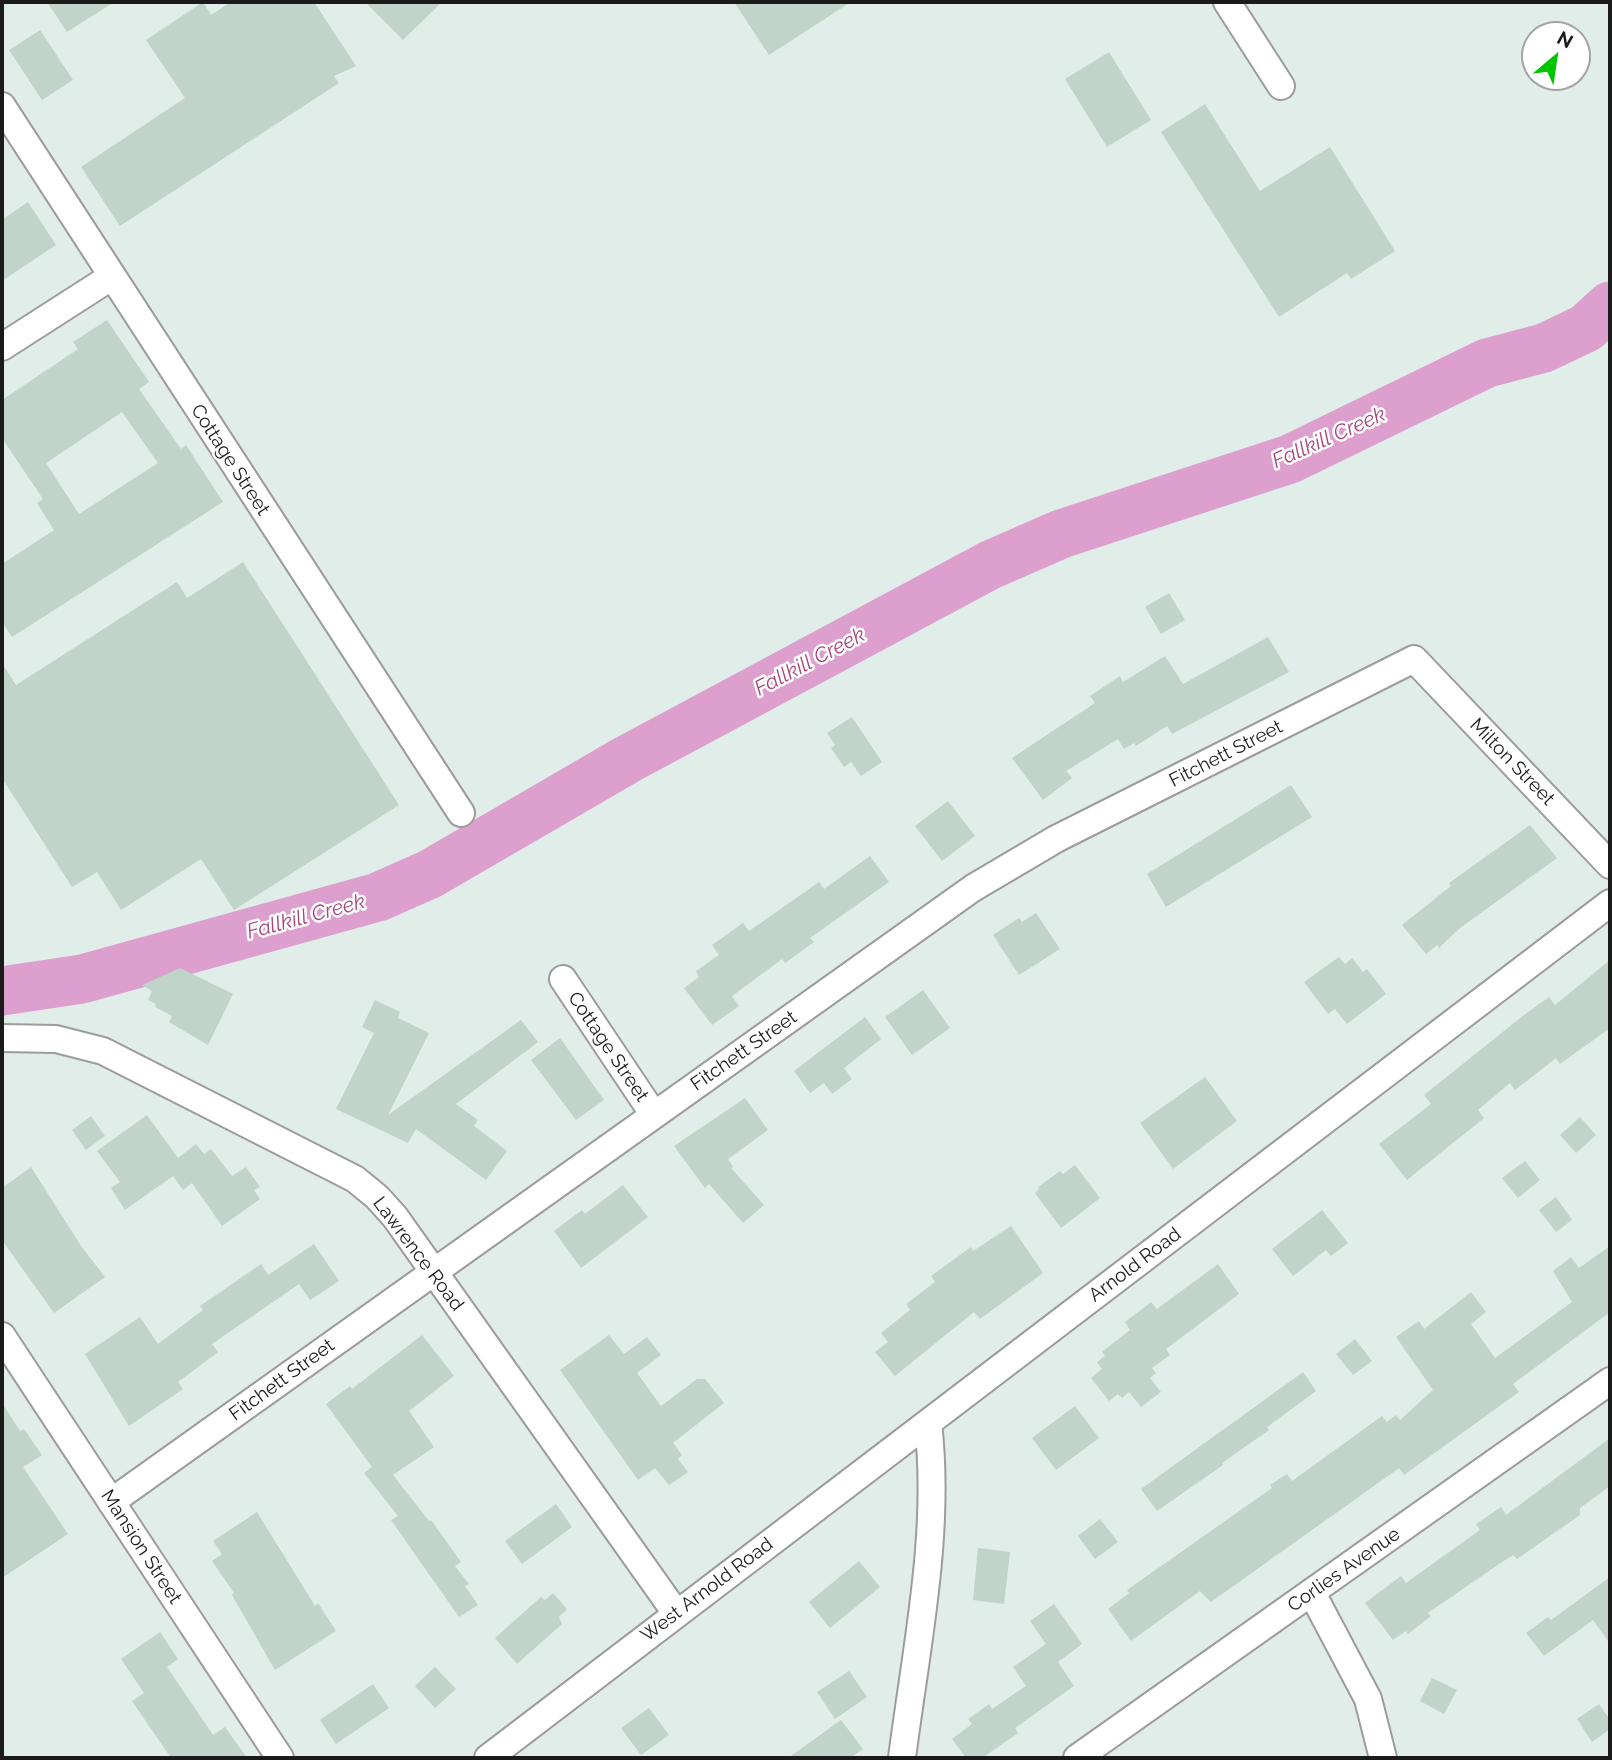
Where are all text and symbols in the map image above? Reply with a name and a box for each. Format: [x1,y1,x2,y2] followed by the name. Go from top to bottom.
[1521,21,1591,91] north arrow
[1554,26,1577,53] text: N
[186,400,274,520] street label: Cottage Street
[1268,402,1390,474] water label: Fallkill Creek
[750,622,870,702] water label: Fallkill Creek
[1465,714,1559,810] street label: Milton Street
[1165,716,1287,792] street label: Fitchett Street
[244,889,368,945] water label: Fallkill Creek
[563,988,653,1106] street label: Cottage Street
[687,1006,801,1096] street label: Fitchett Street
[368,1192,468,1316] street label: Lawrence Road
[1084,1223,1186,1307] street label: Arnold Road
[225,1334,339,1426] street label: Fitchett Street
[96,1486,186,1608] street label: Mansion Street
[1283,1523,1405,1617] street label: Corlies Avenue
[636,1533,778,1647] street label: West Arnold Road

